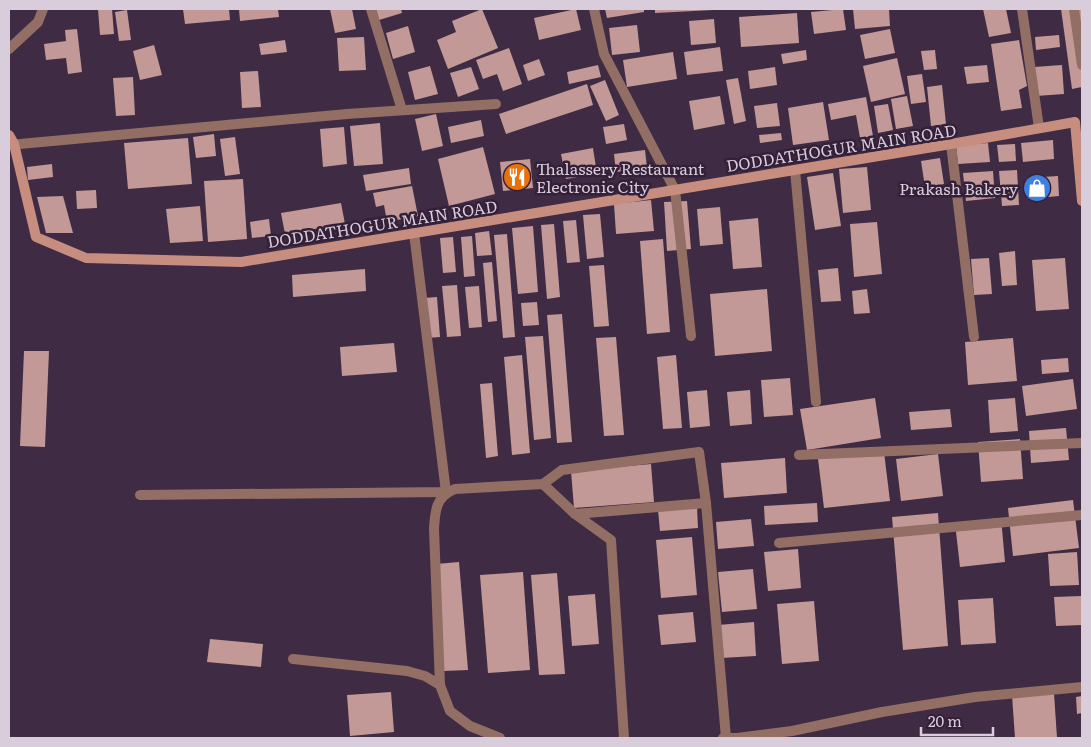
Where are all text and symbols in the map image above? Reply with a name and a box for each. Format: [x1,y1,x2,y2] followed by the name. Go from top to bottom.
[724,117,958,177] street label: DODDATHOGUR MAIN ROAD
[536,156,705,198] place label: Thalassery Restaurant Electronic City
[502,162,532,192] restaurant icon: Thalassery Restaurant Electronic City
[1022,173,1052,203] shop icon: Prakash Bakery
[899,176,1019,200] place label: Prakash Bakery
[265,193,499,253] street label: DODDATHOGUR MAIN ROAD
[921,704,994,736] scale bar
[928,709,962,732] text: 20 m

